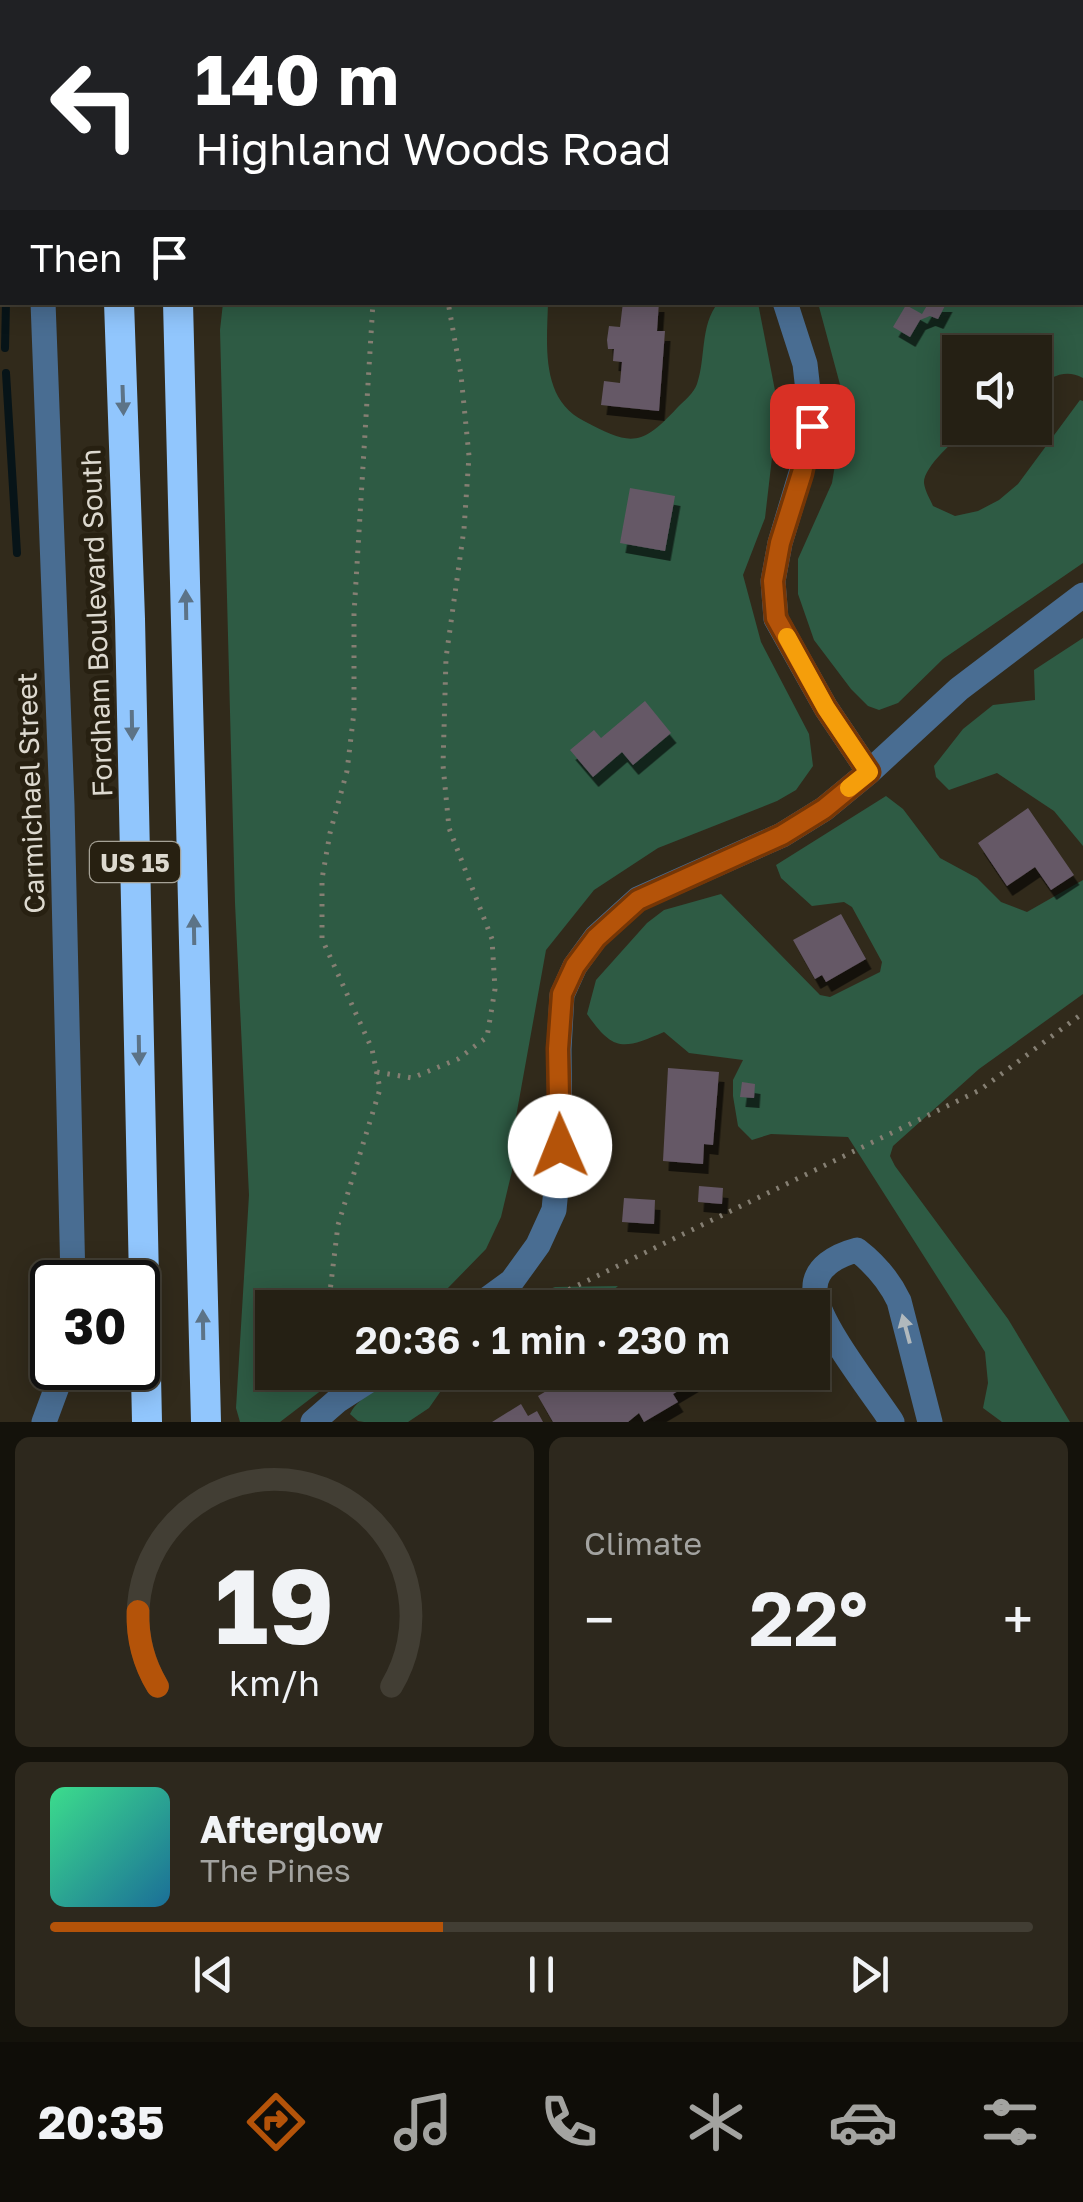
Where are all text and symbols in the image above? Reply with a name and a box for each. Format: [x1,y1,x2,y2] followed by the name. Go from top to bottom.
[195,36,399,120] text: 140 m
[30,40,160,170] icon: left
[195,121,671,175] text: Highland Woods Road
[142,230,197,285] icon: arrive
[30,235,122,280] text: Then
[942,335,1052,445] map controls
[942,335,1052,445] button: sound
[115,384,131,416] one-way arrow
[770,384,855,469] pin
[785,399,840,454] icon: arrive
[73,448,119,798] street label: Fordham Boulevard South
[177,588,193,620] one-way arrow
[9,672,51,914] street label: Carmichael Street
[125,709,141,741] one-way arrow
[90,842,180,882] road number: US 15
[185,913,201,945] one-way arrow
[131,1034,147,1066] one-way arrow
[508,1094,612,1198] position arrow
[30,1260,160,1390] speed limit sign: 30
[195,1308,211,1340] one-way arrow
[898,1313,913,1344] one-way arrow
[355,1317,730,1362] text: 20:36 · 1 min · 230 m
[584,1524,702,1562] text: Climate
[215,1542,334,1667] text: 19
[749,1572,868,1663] text: 22°
[584,1586,614,1652] text: −
[1003,1586,1033,1652] text: +
[229,1661,320,1704] text: km/h
[200,1806,383,1851] text: Afterglow
[200,1851,351,1889] text: The Pines
[186,1947,241,2002] icon: previous
[514,1947,569,2002] icon: pause
[842,1947,897,2002] icon: next
[241,2087,311,2157] icon: directions
[388,2087,458,2157] icon: music
[534,2087,604,2157] icon: phone
[681,2087,751,2157] icon: climate
[828,2087,898,2157] icon: car
[975,2087,1045,2157] icon: filters
[38,2095,164,2149] text: 20:35

